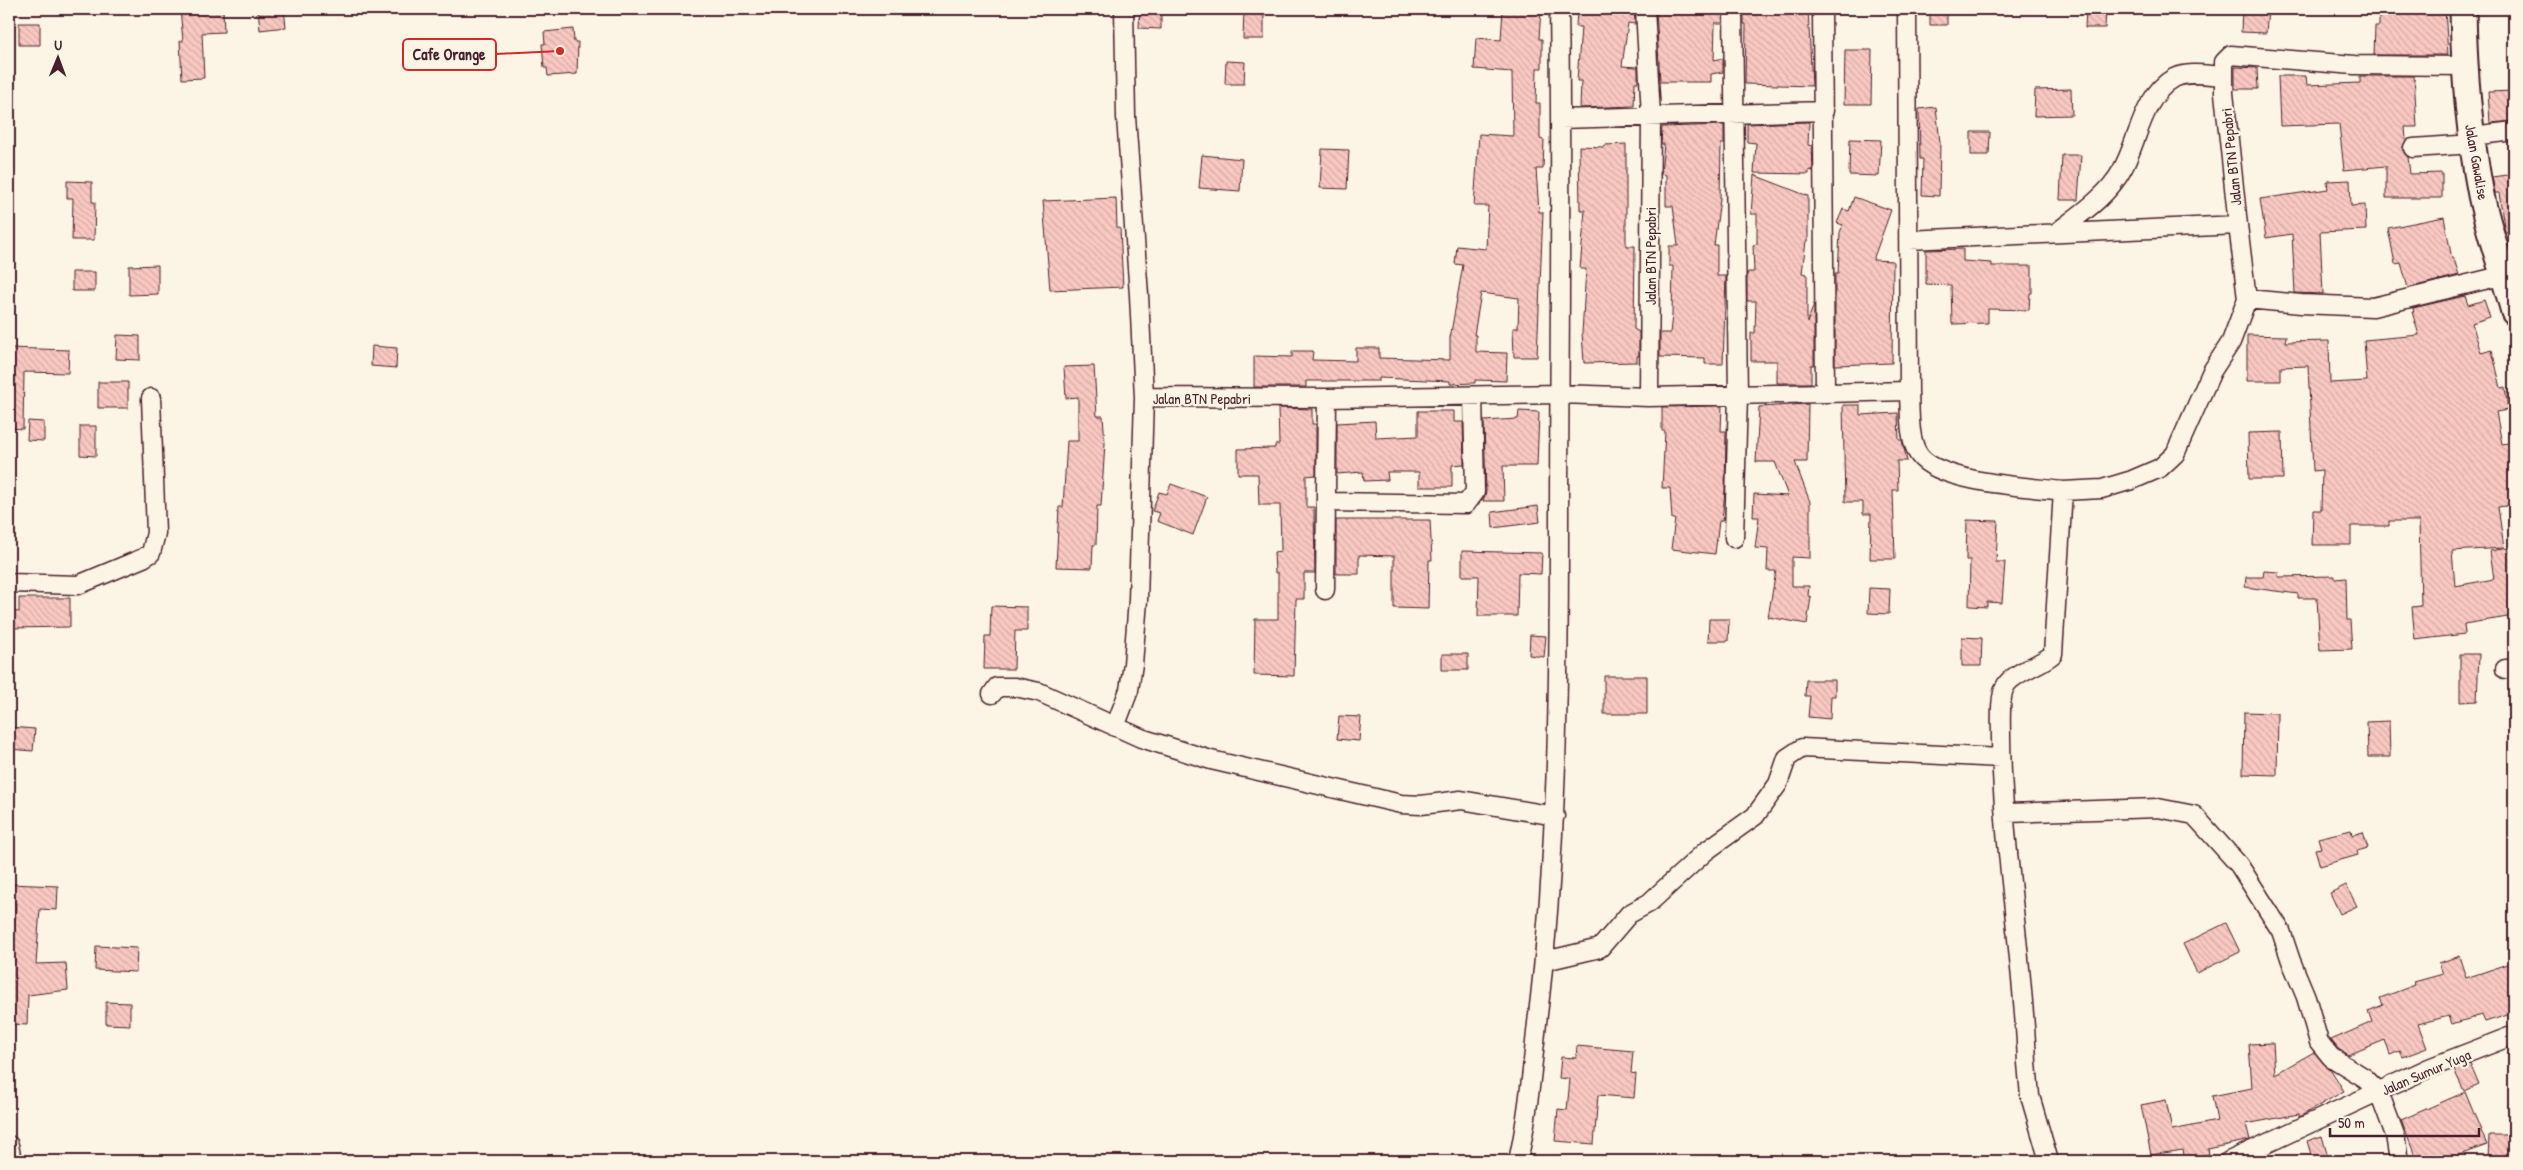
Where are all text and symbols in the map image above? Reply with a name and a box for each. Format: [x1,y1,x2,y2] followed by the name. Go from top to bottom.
[32,32,82,82] north arrow
[54,35,63,54] text: U
[403,39,496,70] callout: Cafe Orange
[413,43,486,66] text: Cafe Orange
[2215,107,2247,207] street label: Jalan BTN Pepabri
[2460,122,2494,202] street label: Jalan Gawalise
[1640,207,1661,305] street label: Jalan BTN Pepabri
[1153,388,1251,409] street label: Jalan BTN Pepabri
[2378,1044,2474,1100] street label: Jalan Sumur Yuga
[2330,1105,2479,1137] scale bar
[2338,1112,2365,1133] text: 50 m

